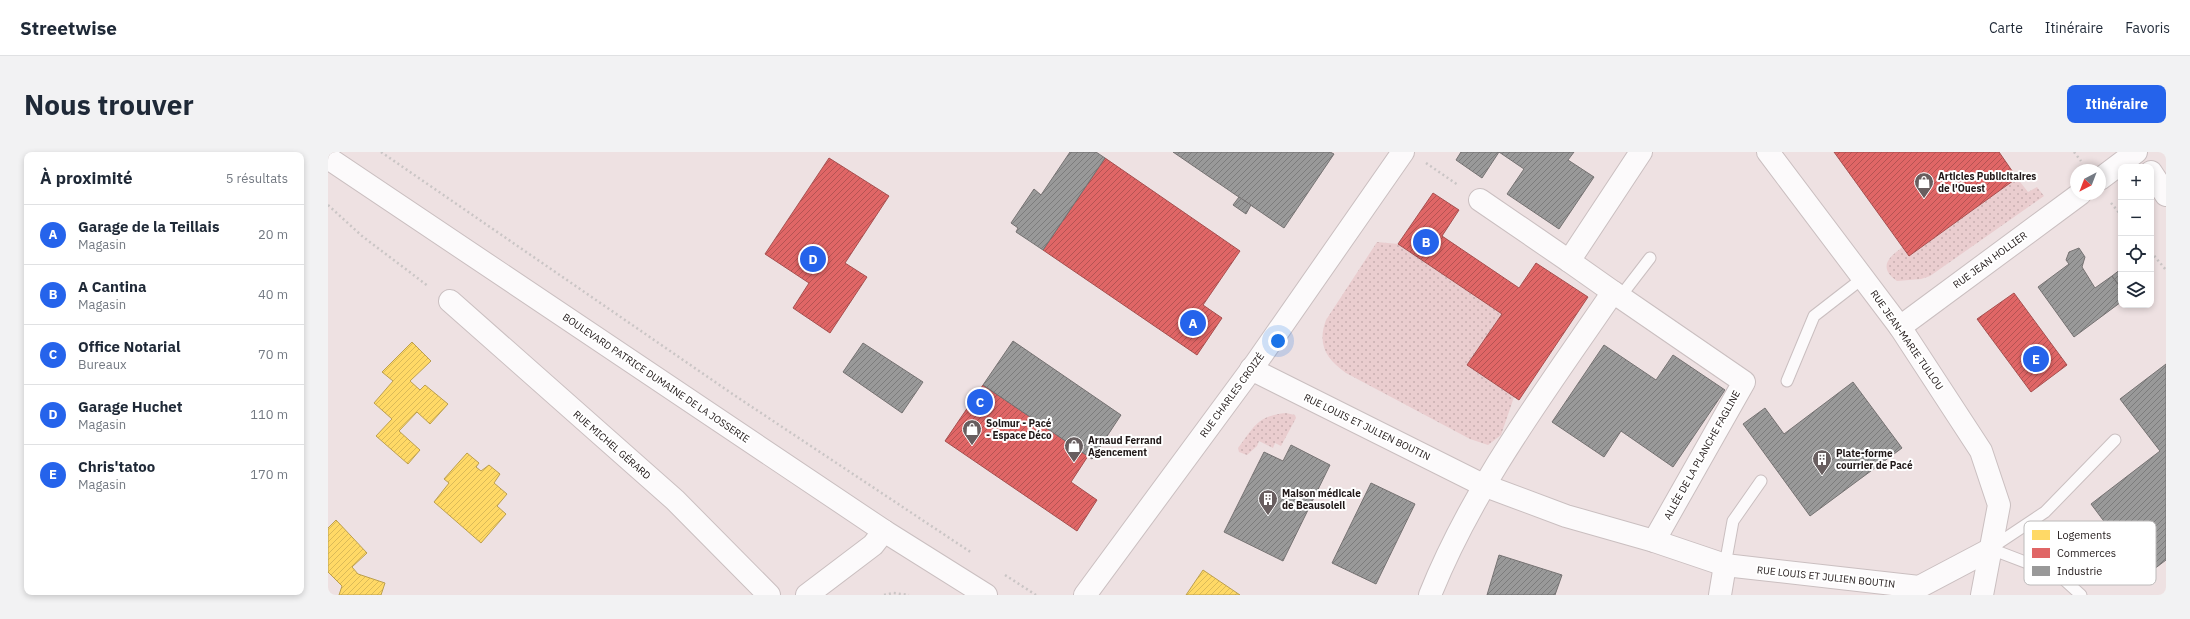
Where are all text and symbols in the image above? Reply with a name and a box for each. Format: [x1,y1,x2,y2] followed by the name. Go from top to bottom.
[20,16,117,40] text: Streetwise
[1989,19,2023,37] text: Carte
[2045,19,2103,37] text: Itinéraire
[2125,19,2170,37] text: Favoris
[2067,85,2166,123] button: Itinéraire
[24,86,194,123] text: Nous trouver
[2070,164,2106,200] north arrow
[2118,164,2154,308] map controls
[2118,164,2154,200] button: +
[40,167,133,189] text: À proximité
[226,170,288,187] text: 5 résultats
[1938,170,2036,195] place label: Articles Publicitaires de l'Ouest
[1913,171,1935,199] shop icon: Articles Publicitaires de l'Ouest
[2118,200,2154,236] button: −
[78,217,219,236] text: Garage de la Teillais
[49,226,57,243] text: A
[258,226,288,243] text: 20 m
[1413,227,1439,257] pin: B
[1950,229,2030,291] street label: RUE JEAN HOLLIER
[78,236,126,253] text: Magasin
[2118,236,2154,272] button: locate
[800,244,826,274] pin: D
[2118,272,2154,308] button: layers
[78,277,147,296] text: A Cantina
[49,286,57,303] text: B
[258,286,288,303] text: 40 m
[1868,288,1946,392] street label: RUE JEAN-MARIE TULLOU
[78,296,126,313] text: Magasin
[1180,308,1206,338] pin: A
[560,310,752,446] street label: BOULEVARD PATRICE DUMAINE DE LA JOSSERIE
[1268,331,1288,351] your location
[78,337,180,356] text: Office Notarial
[2023,344,2049,374] pin: E
[49,346,57,363] text: C
[258,346,288,363] text: 70 m
[1197,350,1267,440] street label: RUE CHARLES CROIZÉ
[78,356,127,373] text: Bureaux
[967,387,993,417] pin: C
[1661,388,1743,522] street label: ALLÉE DE LA PLANCHE FAGLINE
[1302,391,1432,463] street label: RUE LOUIS ET JULIEN BOUTIN
[78,397,183,416] text: Garage Huchet
[48,406,58,423] text: D
[250,406,288,423] text: 110 m
[571,408,654,482] street label: RUE MICHEL GÉRARD
[78,416,126,433] text: Magasin
[986,417,1052,442] place label: Solmur - Pacé - Espace Déco
[961,418,983,446] shop icon: Solmur - Pacé - Espace Déco
[1088,434,1162,459] place label: Arnaud Ferrand Agencement
[1063,435,1085,463] shop icon: Arnaud Ferrand Agencement
[1836,447,1913,472] place label: Plate-forme courrier de Pacé
[1811,448,1833,476] building icon: Plate-forme courrier de Pacé
[78,457,155,476] text: Chris'tatoo
[49,466,57,483] text: E
[250,466,288,483] text: 170 m
[78,476,126,493] text: Magasin
[1282,487,1361,512] place label: Maison médicale de Beausoleil
[1257,488,1279,516] building icon: Maison médicale de Beausoleil
[2024,521,2156,585] legend
[2057,528,2111,542] text: Logements
[2057,546,2116,560] text: Commerces
[1756,563,1896,591] street label: RUE LOUIS ET JULIEN BOUTIN
[2057,564,2102,578] text: Industrie

